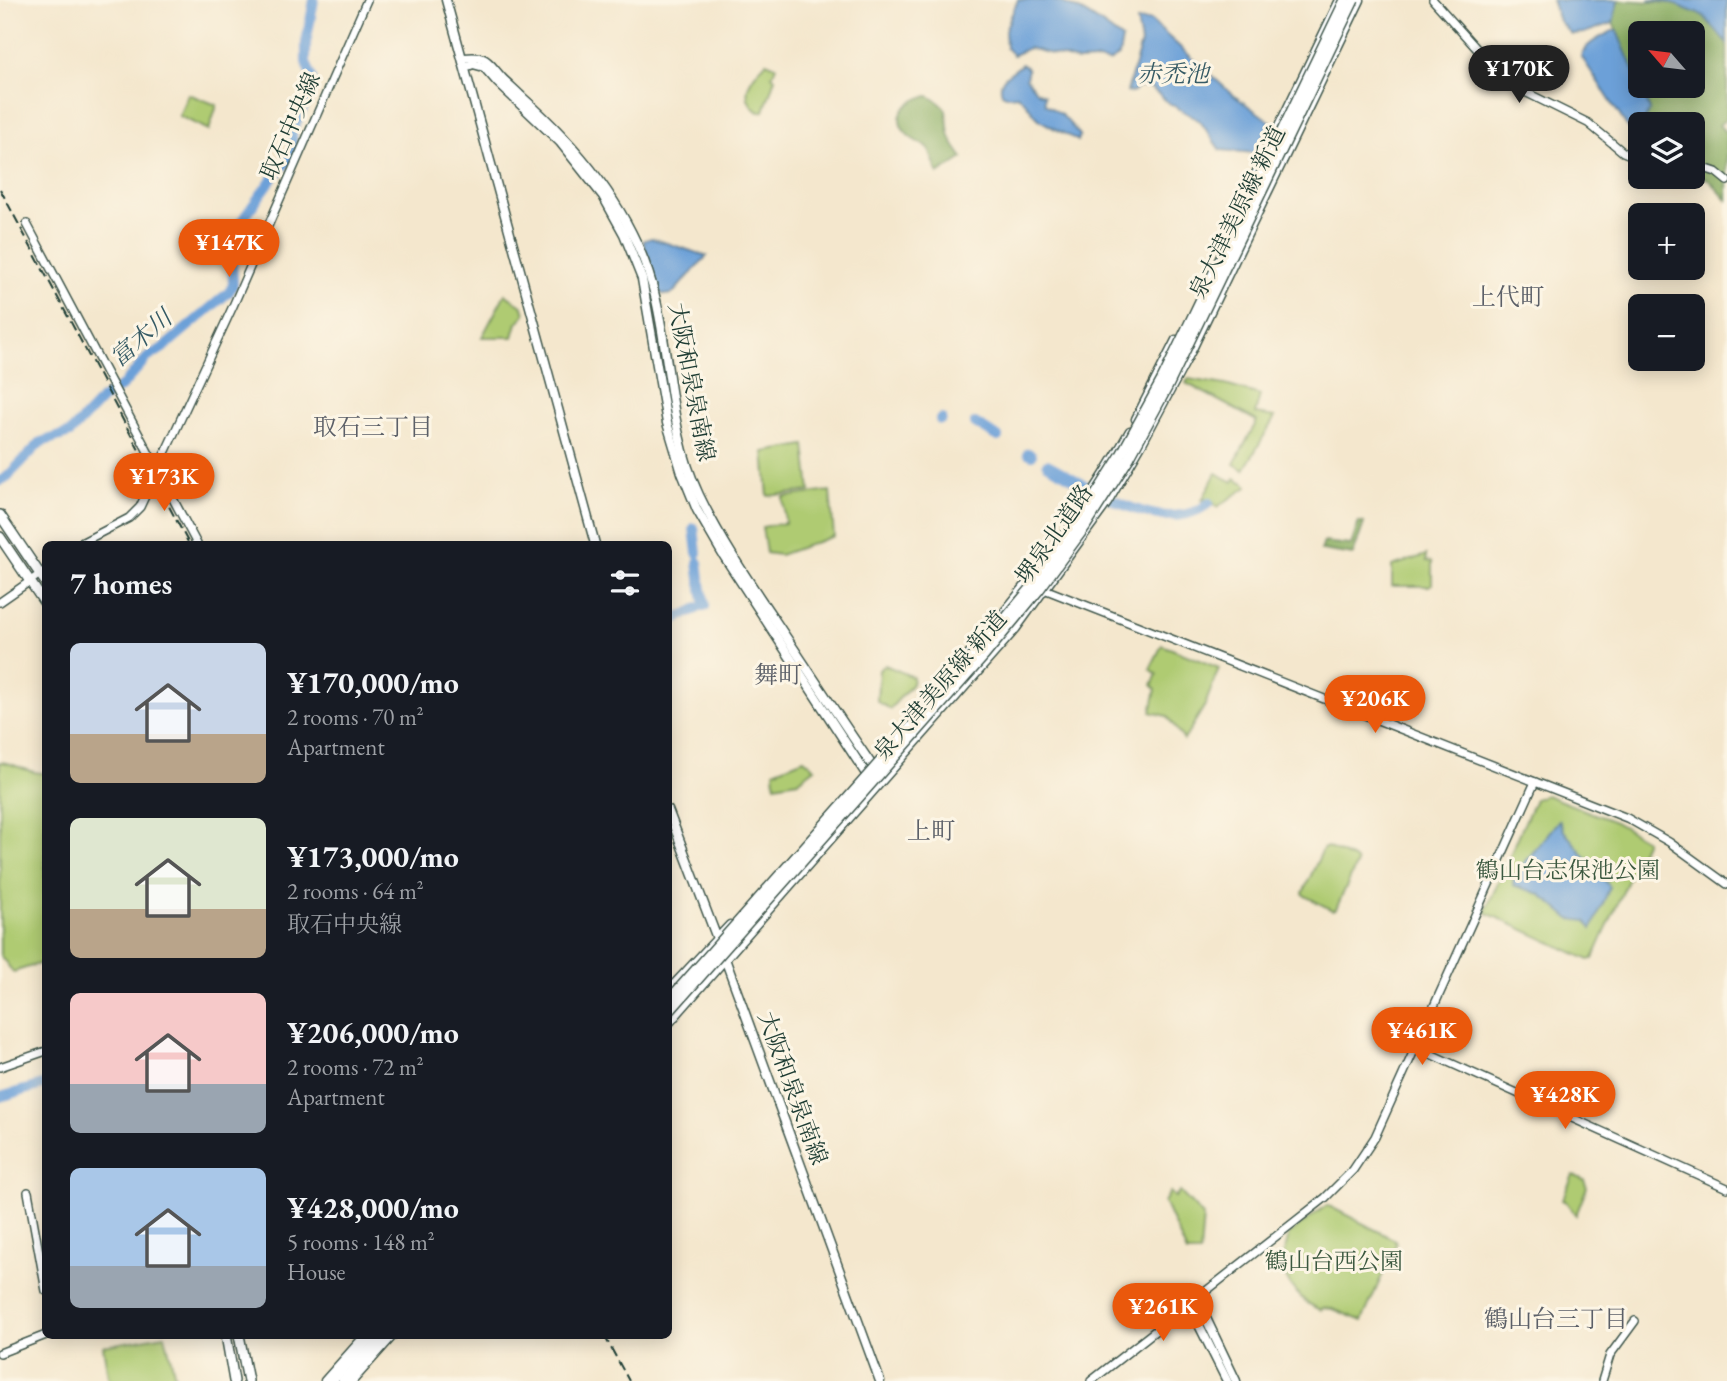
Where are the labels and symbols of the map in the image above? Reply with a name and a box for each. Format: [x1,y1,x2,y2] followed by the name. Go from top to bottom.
[1628,21,1704,98] north arrow
[1470,46,1568,105] pin: ¥170K
[1137,58,1212,89] water label: 赤禿池
[253,67,327,185] street label: 取石中央線
[1182,121,1292,303] street label: 泉大津美原線 新道
[180,219,278,279] pin: ¥147K
[1472,281,1544,312] district label: 上代町
[103,300,180,373] water label: 富木川
[662,300,722,464] street label: 大阪和泉泉南線
[313,411,433,442] district label: 取石三丁目
[115,454,213,513] pin: ¥173K
[1009,478,1099,590] street label: 堺泉北道路
[867,604,1013,766] street label: 泉大津美原線 新道
[754,659,802,690] district label: 舞町
[1326,676,1424,735] pin: ¥206K
[907,815,955,846] district label: 上町
[1476,855,1660,885] park label: 鶴山台志保池公園
[751,1007,835,1169] street label: 大阪和泉泉南線
[1373,1007,1471,1067] pin: ¥461K
[1516,1072,1614,1131] pin: ¥428K
[1265,1246,1403,1276] park label: 鶴山台西公園
[1114,1284,1212,1343] pin: ¥261K
[1484,1303,1628,1334] district label: 鶴山台三丁目

